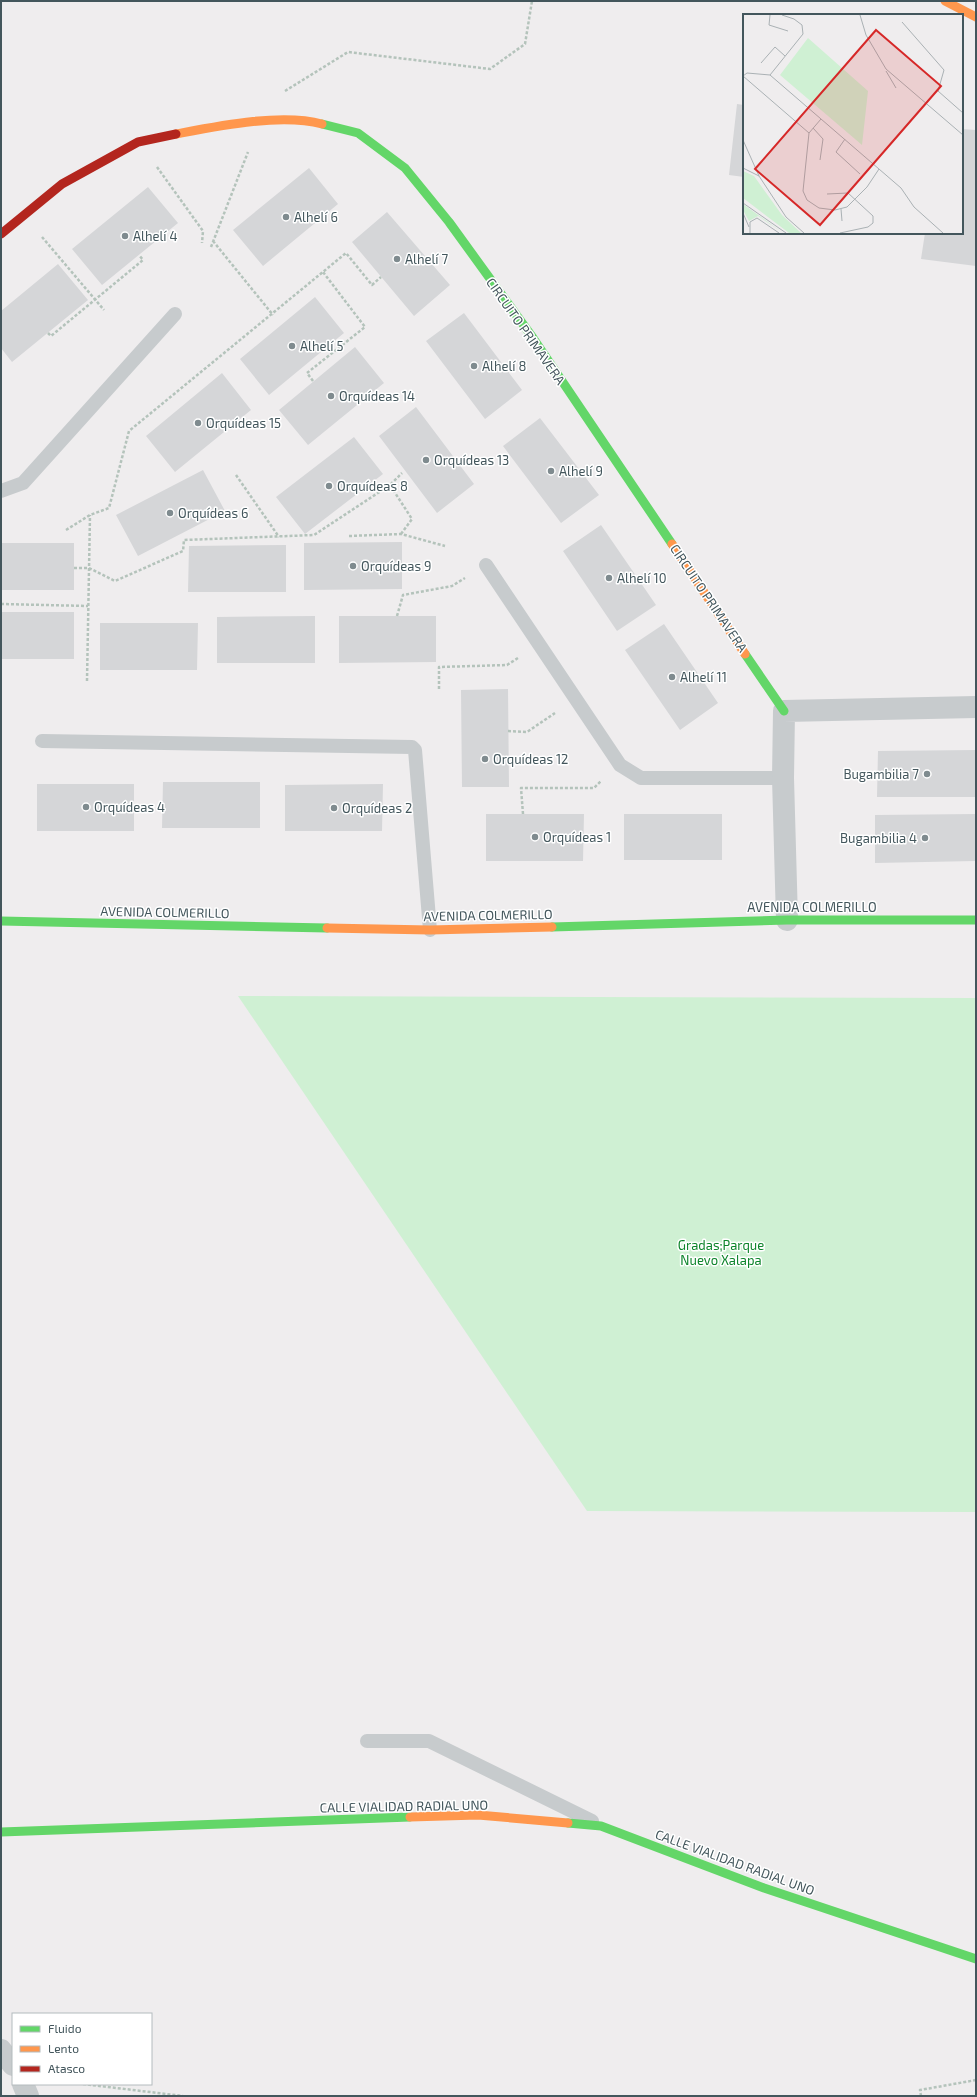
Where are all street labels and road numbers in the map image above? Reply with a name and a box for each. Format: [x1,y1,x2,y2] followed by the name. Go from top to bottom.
[483,274,569,388] street label: CIRCUITO PRIMAVERA
[667,541,751,655] street label: CIRCUITO PRIMAVERA
[747,899,877,915] street label: AVENIDA COLMERILLO
[100,903,230,921] street label: AVENIDA COLMERILLO
[423,906,553,924] street label: AVENIDA COLMERILLO
[320,1797,488,1815] street label: CALLE VIALIDAD RADIAL UNO
[653,1826,817,1898] street label: CALLE VIALIDAD RADIAL UNO

